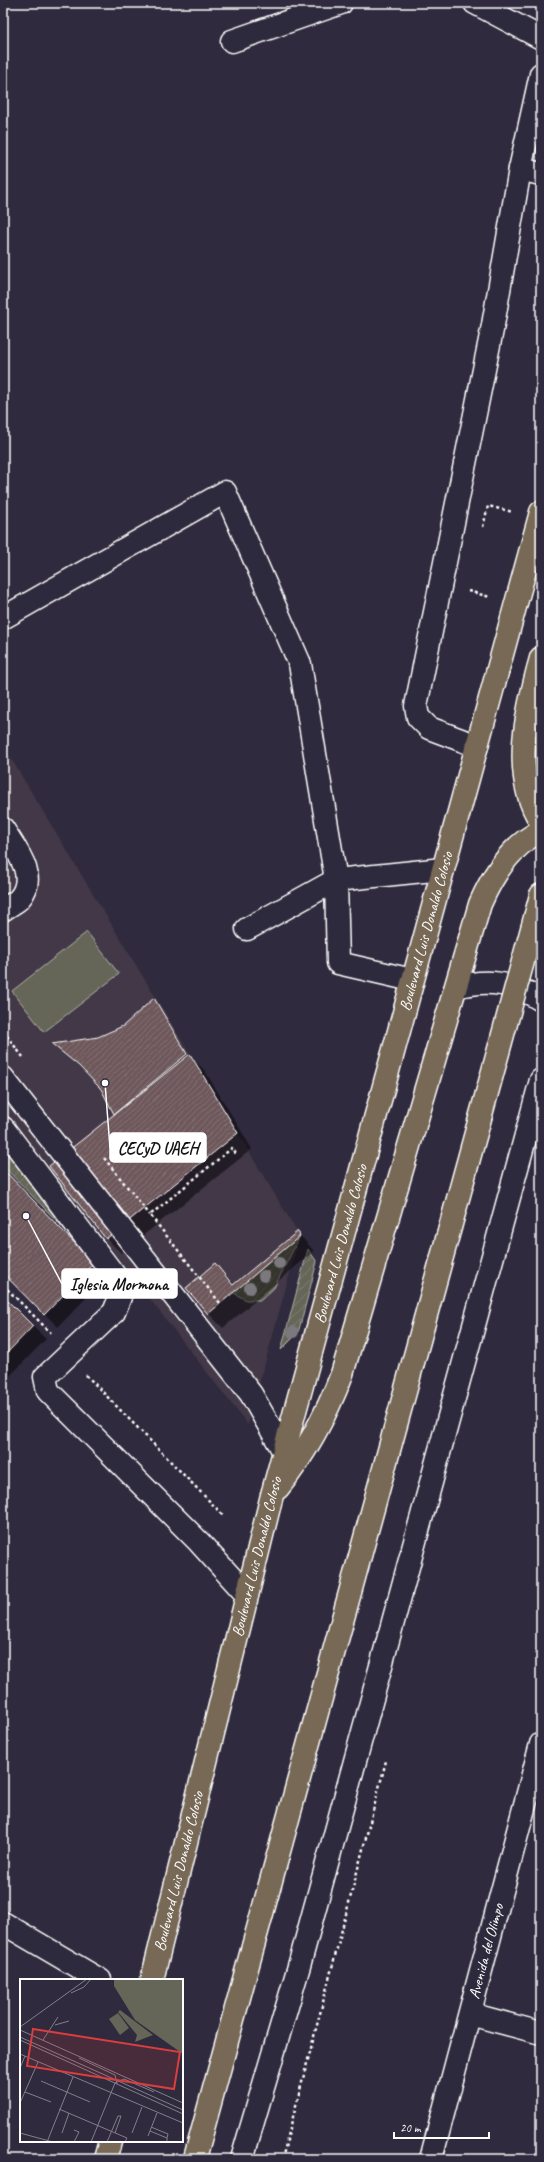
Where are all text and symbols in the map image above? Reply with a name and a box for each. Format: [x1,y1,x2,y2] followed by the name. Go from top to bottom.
[395,848,458,1013] street label: Boulevard Luis Donaldo Colosio
[110,1133,206,1162] callout: CECyD UAEH
[118,1138,201,1159] text: CECyD UAEH
[309,1161,372,1326] street label: Boulevard Luis Donaldo Colosio
[62,1269,177,1298] callout: Iglesia Mormona
[70,1274,170,1295] text: Iglesia Mormona
[227,1473,287,1639] street label: Boulevard Luis Donaldo Colosio
[150,1788,209,1953] street label: Boulevard Luis Donaldo Colosio
[464,1900,509,2001] street label: Avenida del Olimpo
[20,1979,183,2142] inset map
[394,2114,489,2140] scale bar
[400,2120,422,2136] text: 20 m

